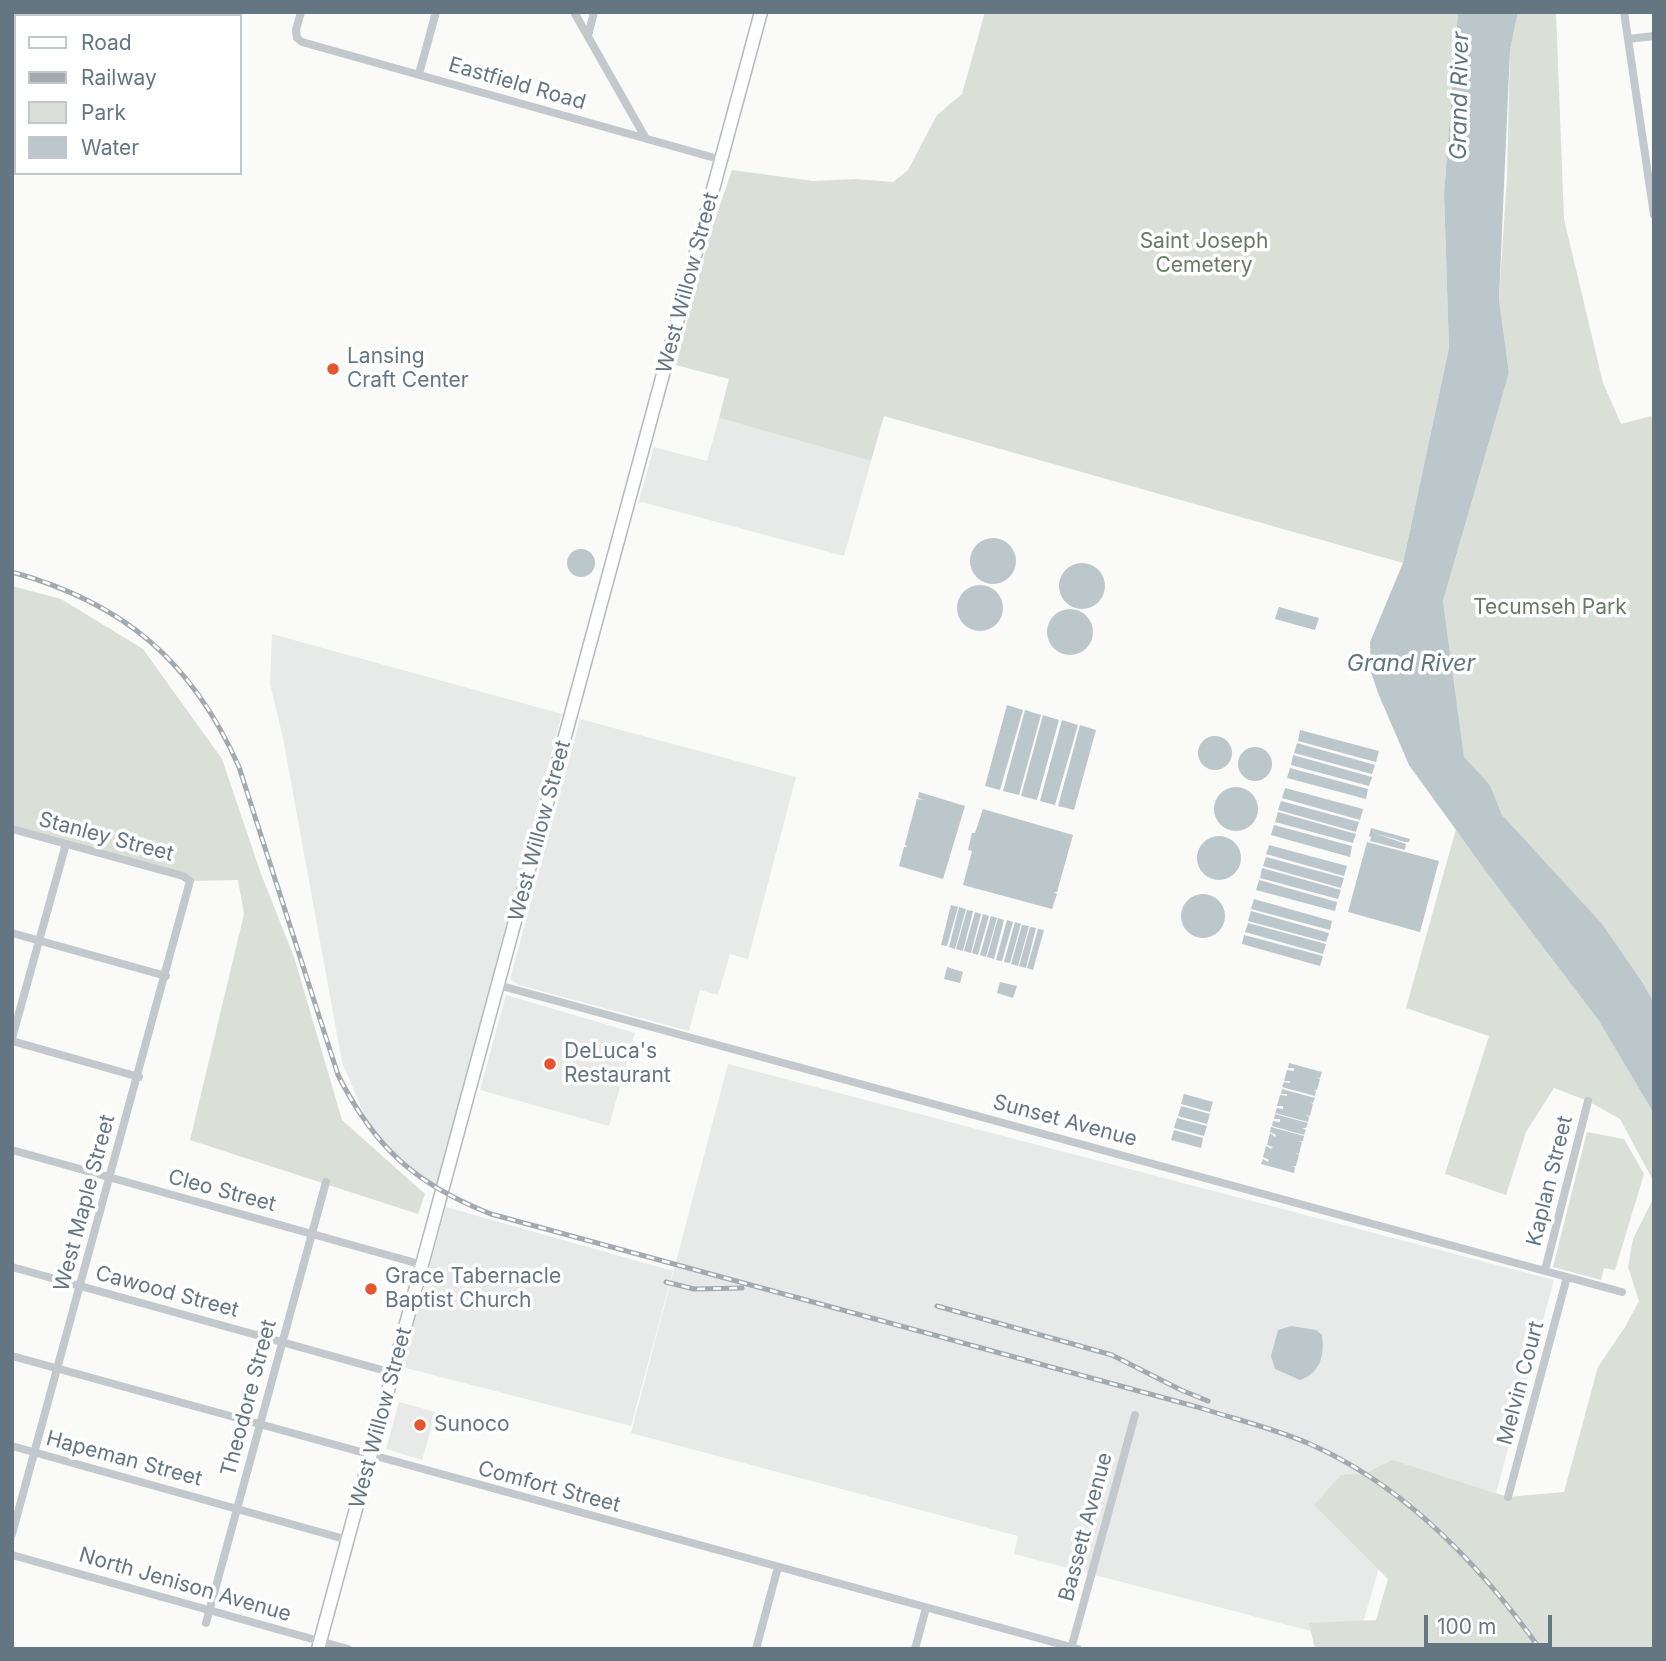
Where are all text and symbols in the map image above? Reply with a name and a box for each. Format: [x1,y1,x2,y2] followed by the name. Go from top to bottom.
[14,14,242,175] legend
[81,30,132,55] text: Road
[1445,32,1475,160] water label: Grand River
[446,52,588,116] street label: Eastfield Road
[81,65,157,90] text: Railway
[81,100,126,125] text: Park
[81,135,139,160] text: Water
[652,190,724,376] street label: West Willow Street
[1140,229,1268,279] park label: Saint Joseph Cemetery
[347,344,469,394] place label: Lansing Craft Center
[325,361,341,377] marker: Lansing Craft Center
[1473,595,1627,621] park label: Tecumseh Park
[1347,650,1475,678] water label: Grand River
[504,738,576,924] street label: West Willow Street
[36,807,176,867] street label: Stanley Street
[564,1039,671,1089] place label: DeLuca's Restaurant
[542,1056,558,1072] marker: DeLuca's Restaurant
[990,1090,1140,1152] street label: Sunset Avenue
[49,1112,121,1294] street label: West Maple Street
[1522,1113,1578,1249] street label: Kaplan Street
[165,1165,279,1217] street label: Cleo Street
[93,1261,241,1323] street label: Cawood Street
[385,1264,561,1314] place label: Grace Tabernacle Baptist Church
[363,1281,379,1297] marker: Grace Tabernacle Baptist Church
[216,1317,282,1479] street label: Theodore Street
[1492,1318,1550,1448] street label: Melvin Court
[345,1325,417,1511] street label: West Willow Street
[434,1412,509,1438] place label: Sunoco
[412,1417,428,1433] marker: Sunoco
[43,1426,205,1492] street label: Hapeman Street
[1054,1450,1118,1604] street label: Bassett Avenue
[475,1456,623,1518] street label: Comfort Street
[76,1543,294,1627] street label: North Jenison Avenue
[1428,1602,1556,1646] scale bar
[1437,1614,1496,1639] text: 100 m

